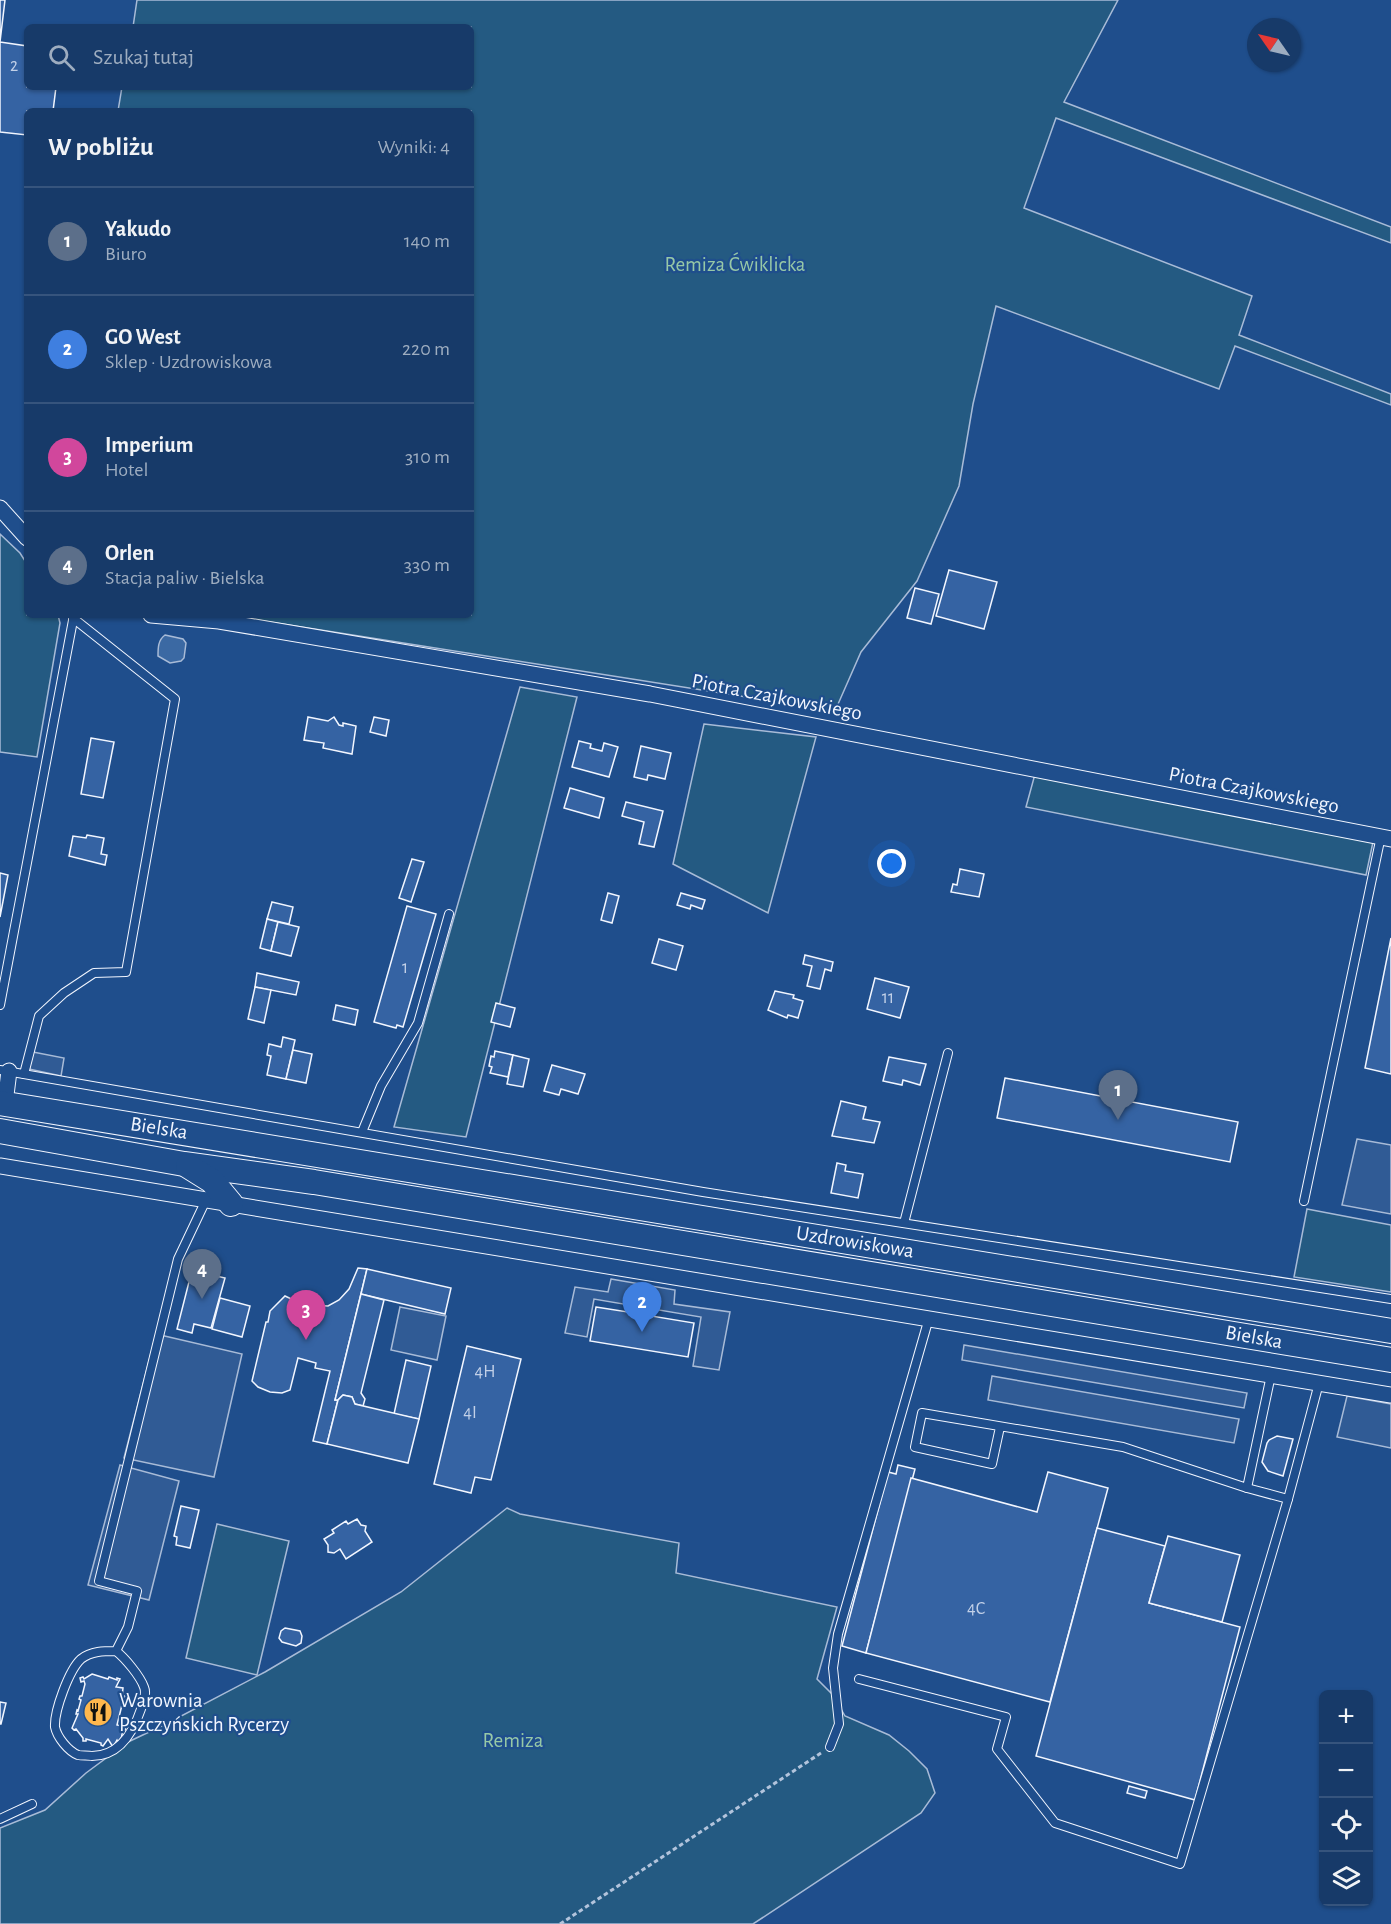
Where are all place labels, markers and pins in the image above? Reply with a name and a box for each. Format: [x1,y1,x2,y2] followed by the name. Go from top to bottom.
[1098,1070,1138,1120] pin: 1
[182,1250,222,1299] pin: 4
[622,1282,662,1332] pin: 2
[286,1290,326,1340] pin: 3
[119,1690,289,1735] place label: Warownia Pszczyńskich Rycerzy
[82,1696,114,1728] restaurant icon: Warownia Pszczyńskich Rycerzy

